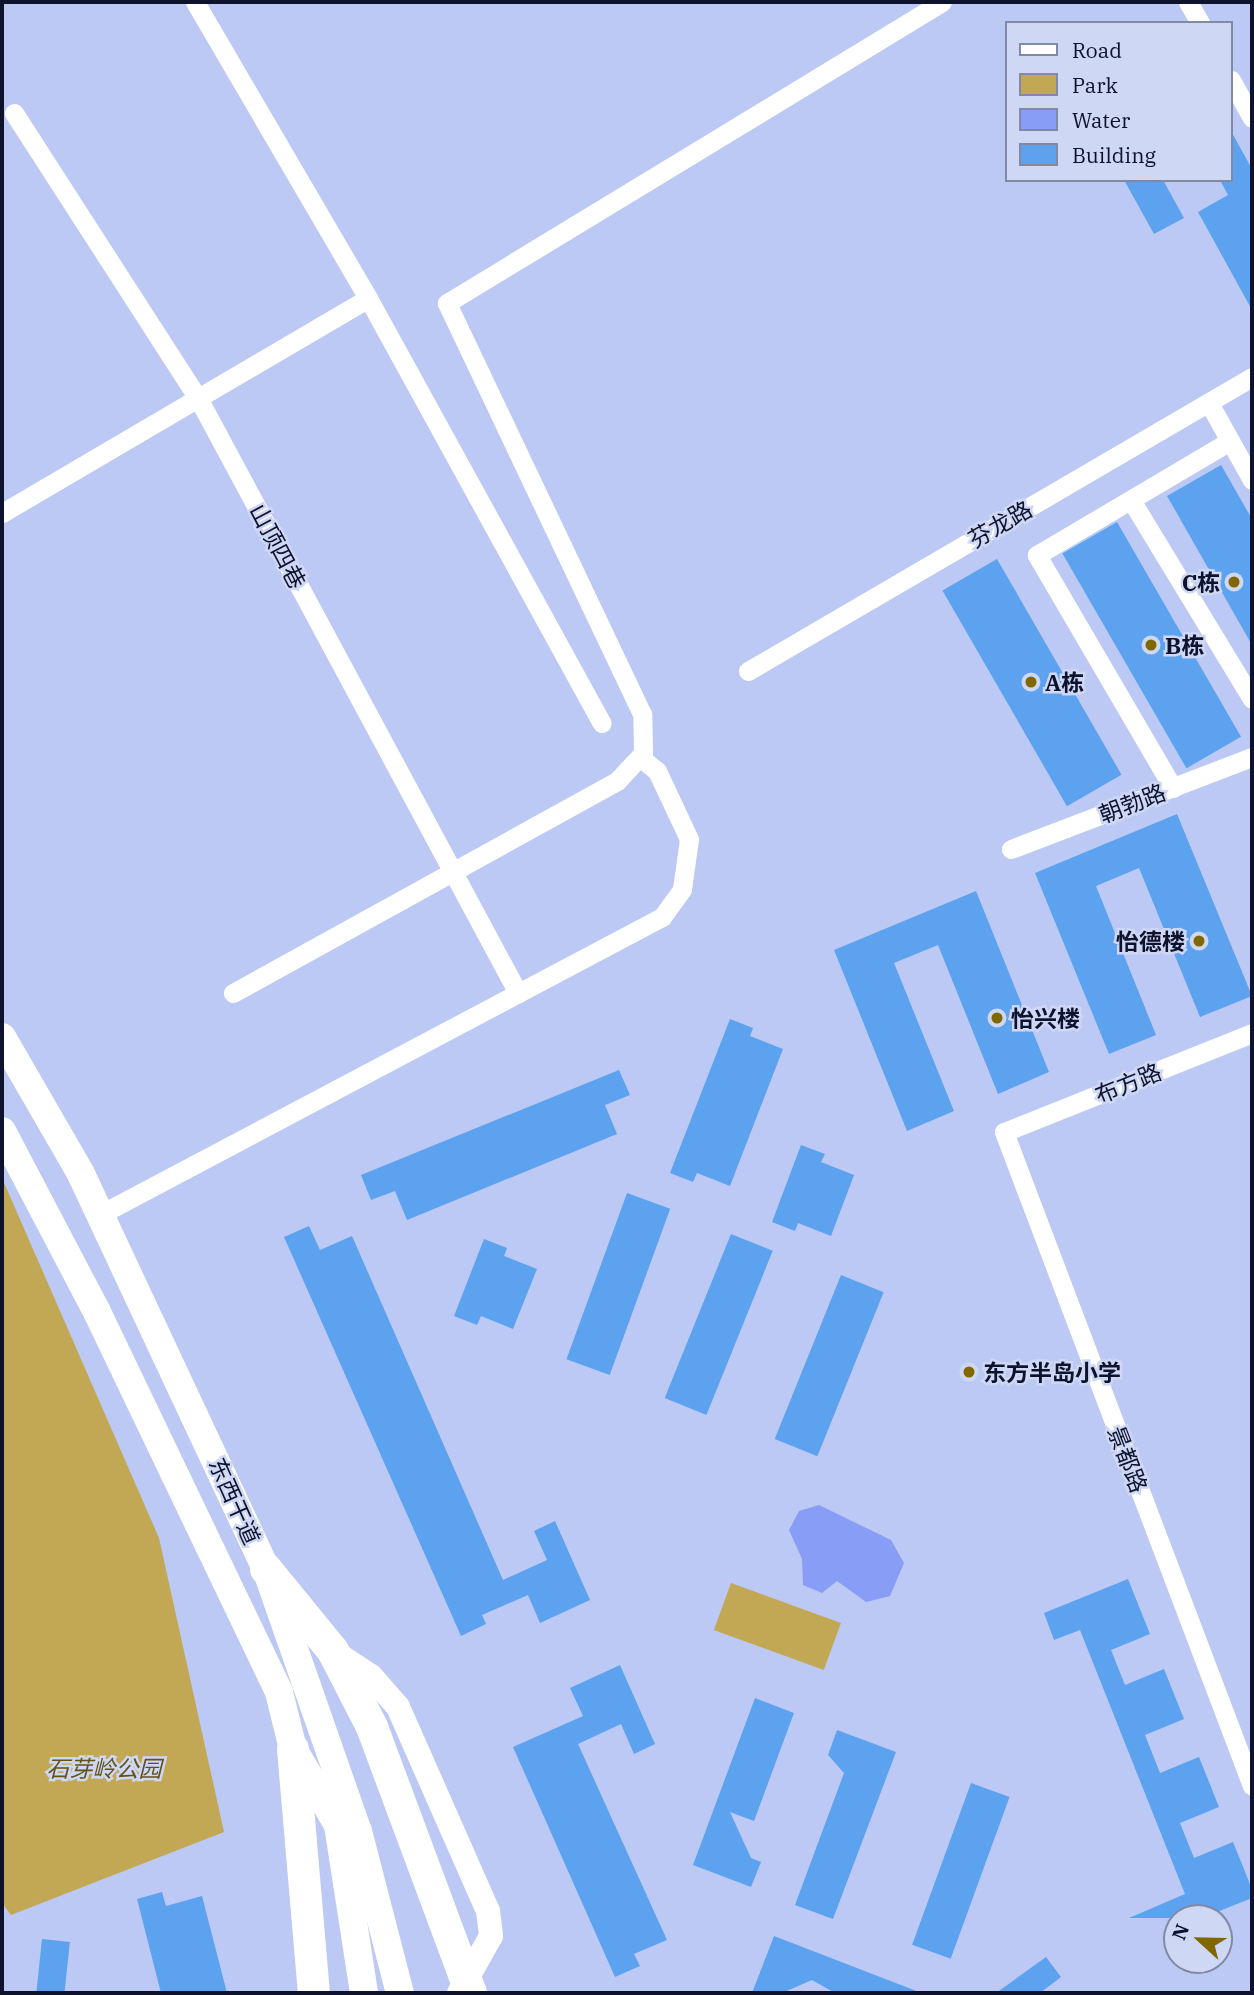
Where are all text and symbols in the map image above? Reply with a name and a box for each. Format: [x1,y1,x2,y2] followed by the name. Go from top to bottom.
[1006,21,1233,182] legend
[1072,36,1122,64] text: Road
[1072,71,1118,99] text: Park
[1072,106,1130,134] text: Water
[1072,141,1156,169] text: Building
[963,495,1037,553] street label: 芬龙路
[244,499,312,593] street label: 山顶四巷
[1182,568,1220,596] place label: C栋
[1226,574,1242,590] marker: C栋
[1165,631,1204,659] place label: B栋
[1143,637,1159,653] marker: B栋
[1045,668,1084,696] place label: A栋
[1023,674,1039,690] marker: A栋
[1095,778,1169,828] street label: 朝勃路
[1116,927,1185,955] place label: 怡德楼
[1191,933,1207,949] marker: 怡德楼
[1011,1004,1080,1032] place label: 怡兴楼
[989,1010,1005,1026] marker: 怡兴楼
[1091,1057,1165,1109] street label: 布方路
[983,1358,1121,1386] place label: 东方半岛小学
[961,1364,977,1380] marker: 东方半岛小学
[1103,1422,1153,1496] street label: 景都路
[204,1453,266,1549] street label: 东西干道
[47,1754,161,1782] park label: 石芽岭公园
[1163,1904,1233,1974] north arrow
[1166,1920,1194,1943] text: N

